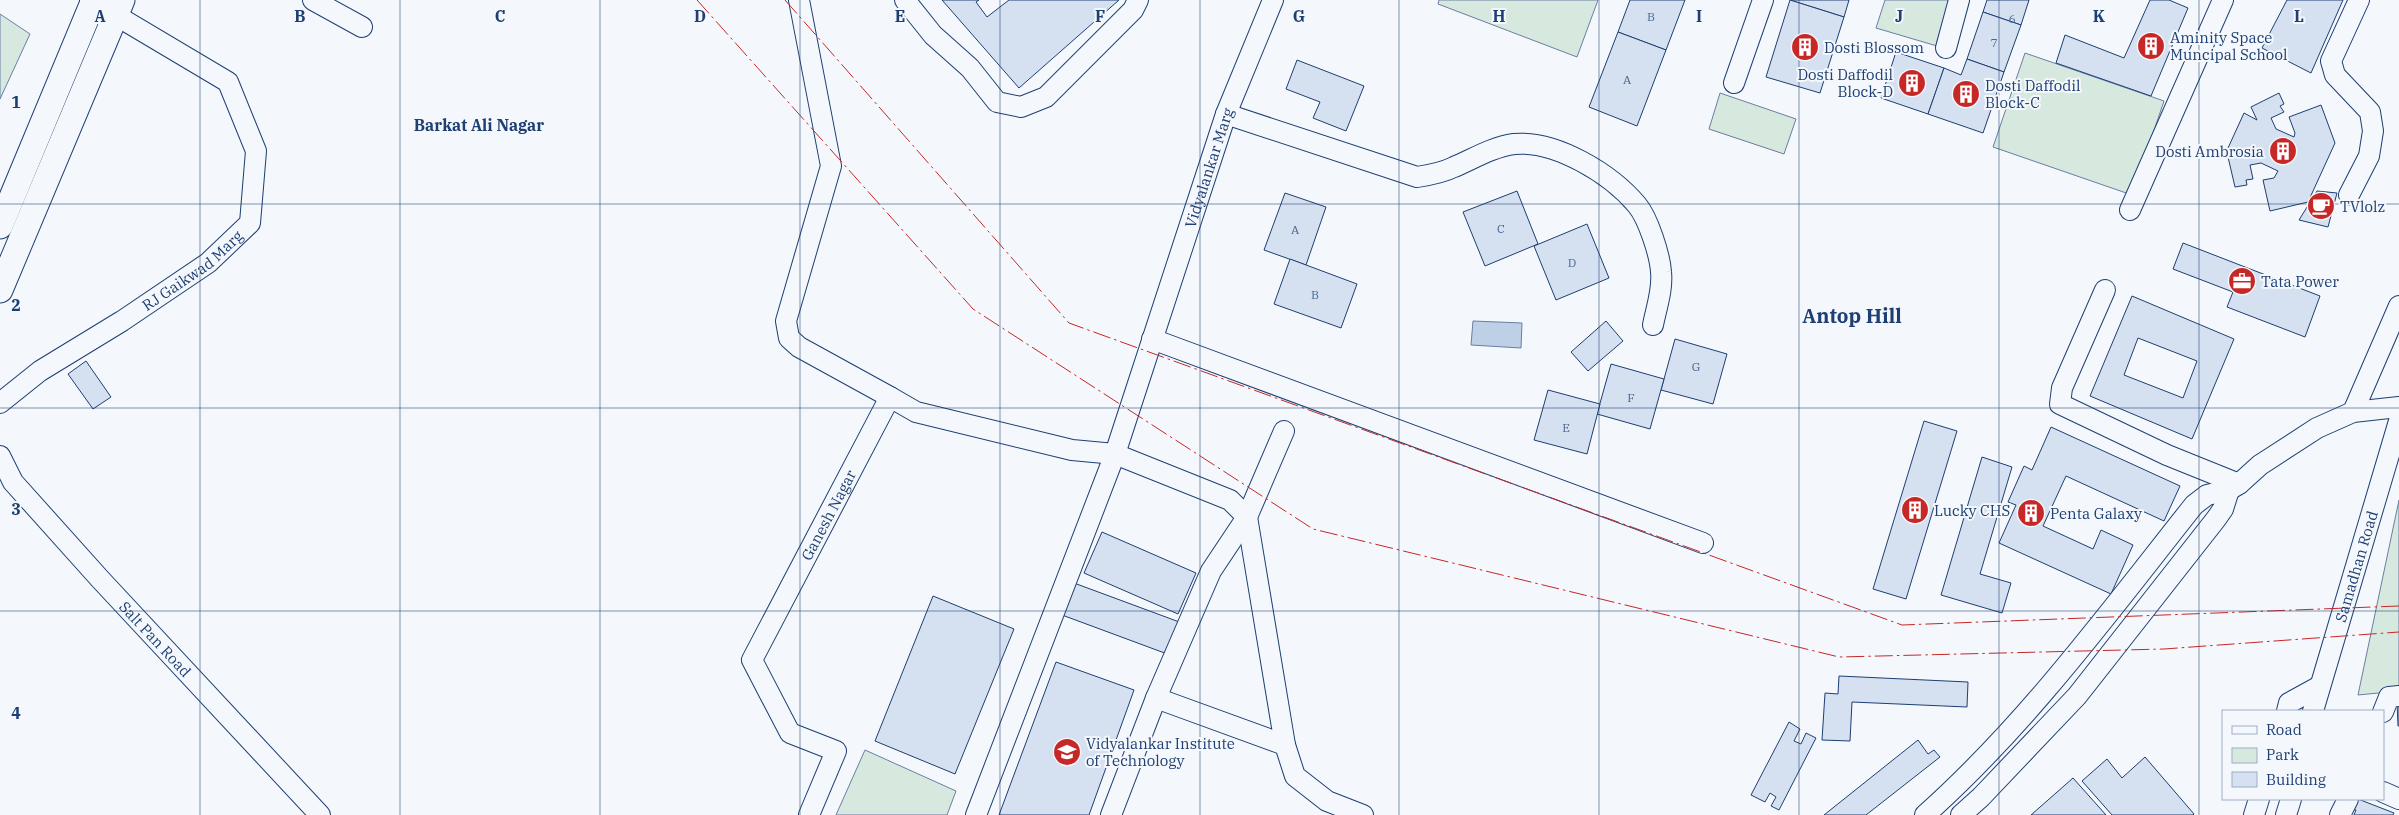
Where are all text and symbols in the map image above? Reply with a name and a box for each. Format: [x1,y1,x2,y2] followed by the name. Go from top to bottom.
[94,6,106,26] text: A
[294,6,306,26] text: B
[495,6,505,26] text: C
[694,6,706,26] text: D
[895,6,905,26] text: E
[1095,6,1105,26] text: F
[1293,6,1305,26] text: G
[1493,6,1506,26] text: H
[1696,6,1702,26] text: I
[1895,6,1903,26] text: J
[2093,6,2106,26] text: K
[2294,6,2304,26] text: L
[1647,9,1655,24] house number: B
[2008,11,2016,26] house number: 6
[2170,28,2287,64] place label: Aminity Space Muncipal School
[2136,31,2166,61] building icon: Aminity Space Muncipal School
[1790,32,1820,62] building icon: Dosti Blossom
[1990,35,1998,50] house number: 7
[1824,38,1924,57] place label: Dosti Blossom
[1797,65,1893,101] place label: Dosti Daffodil Block-D
[1897,68,1927,98] building icon: Dosti Daffodil Block-D
[1623,72,1632,87] house number: A
[1985,76,2081,112] place label: Dosti Daffodil Block-C
[1951,79,1981,109] building icon: Dosti Daffodil Block-C
[11,92,21,112] text: 1
[1180,105,1237,230] street label: Vidyalankar Marg
[414,115,544,135] district label: Barkat Ali Nagar
[2268,136,2298,166] building icon: Dosti Ambrosia
[2155,142,2264,161] place label: Dosti Ambrosia
[2306,191,2336,221] cafe icon: TVlolz
[2340,197,2385,216] place label: TVlolz
[1497,221,1505,236] house number: C
[1291,222,1300,237] house number: A
[138,226,246,314] street label: RJ Gaikwad Marg
[1568,255,1576,270] house number: D
[2227,266,2257,296] office icon: Tata Power
[2261,272,2339,291] place label: Tata Power
[1311,287,1319,302] house number: B
[11,295,21,315] text: 2
[1802,302,1902,329] district label: Antop Hill
[1692,359,1701,374] house number: G
[1627,390,1635,405] house number: F
[1562,420,1570,435] house number: E
[797,466,860,563] street label: Ganesh Nagar
[1900,495,1930,525] building icon: Lucky CHS
[2016,498,2046,528] building icon: Penta Galaxy
[11,499,21,519] text: 3
[1934,501,2010,520] place label: Lucky CHS
[2050,504,2142,523] place label: Penta Galaxy
[2330,508,2381,624] street label: Samadhan Road
[116,597,196,681] street label: Salt Pan Road
[11,703,21,723] text: 4
[2222,710,2384,800] legend
[2266,720,2302,739] text: Road
[1086,734,1235,770] place label: Vidyalankar Institute of Technology
[1052,737,1082,767] school or university icon: Vidyalankar Institute of Technology
[2266,745,2299,764] text: Park
[2266,770,2326,789] text: Building

